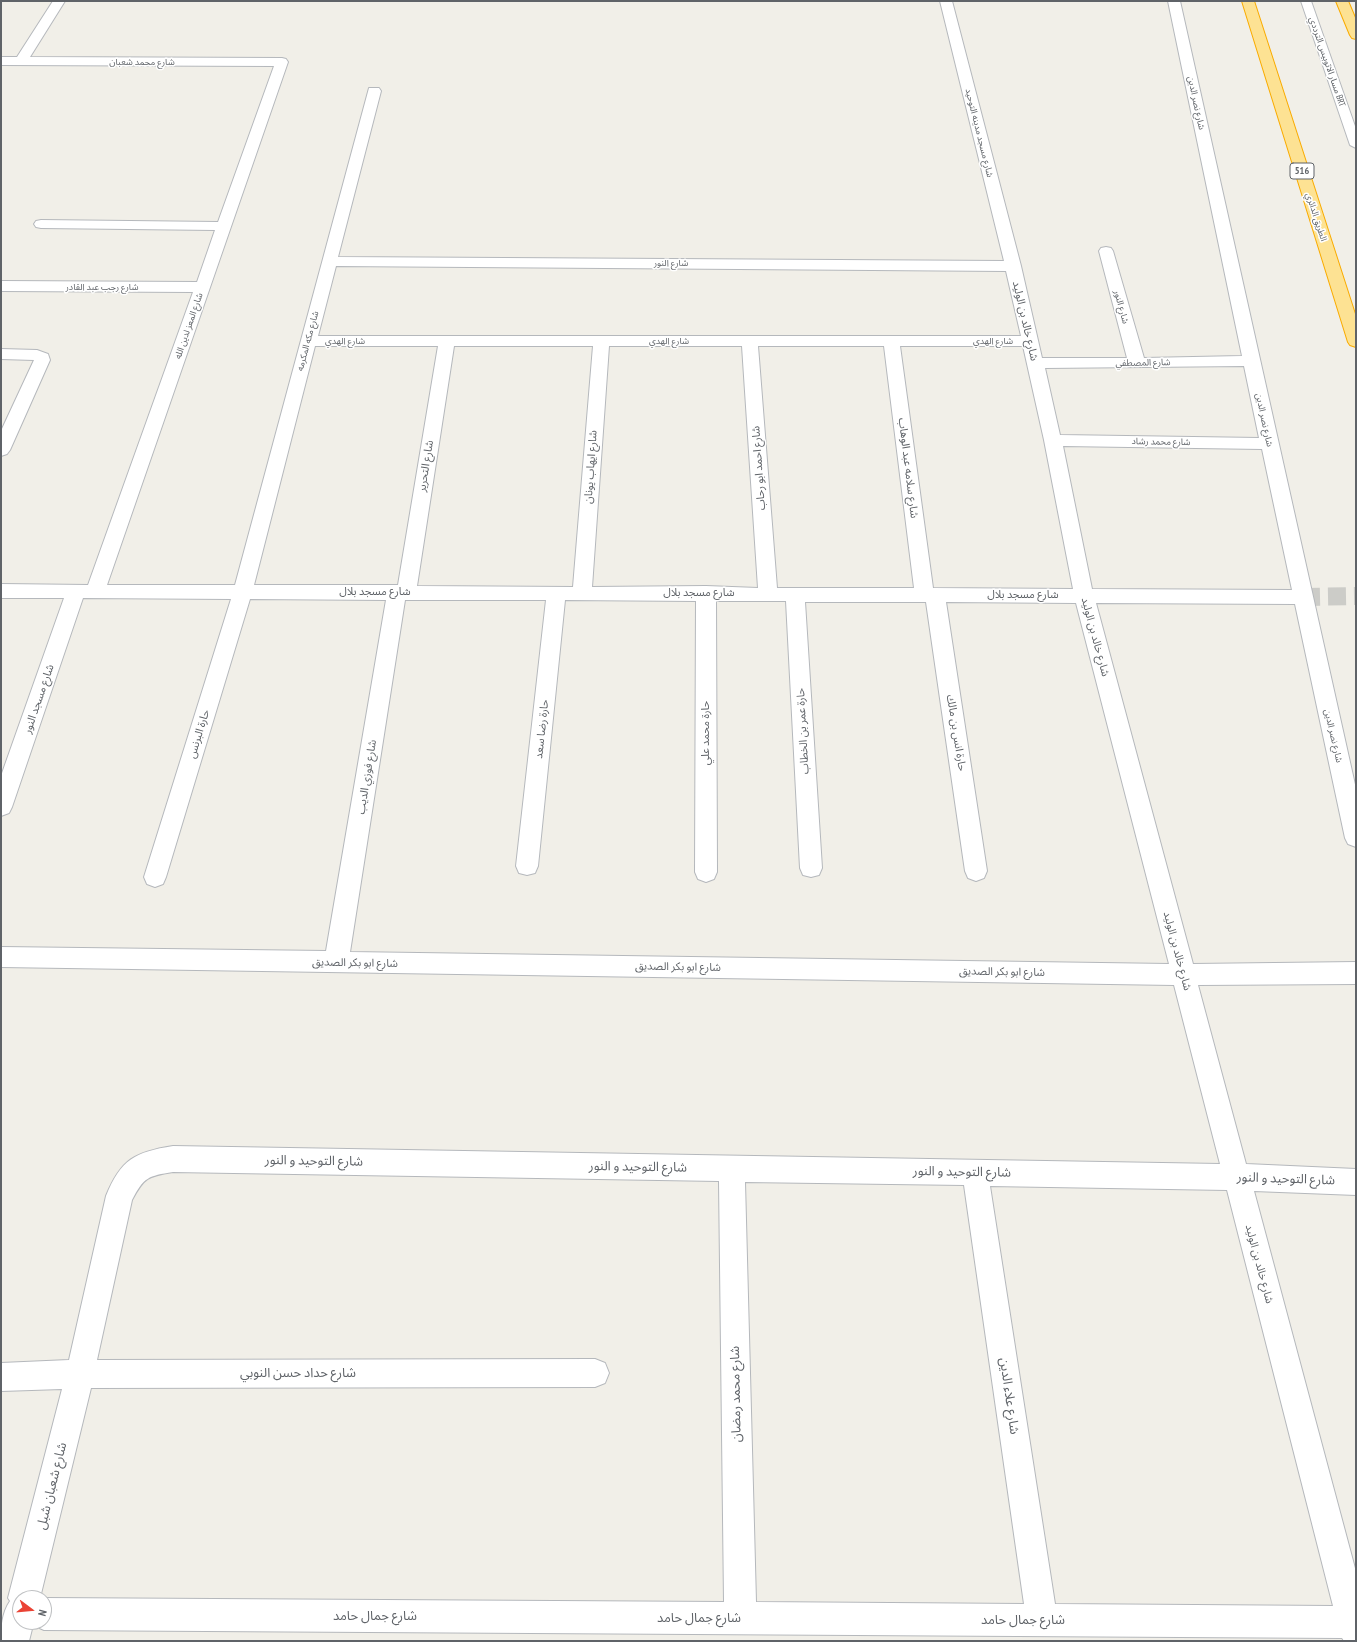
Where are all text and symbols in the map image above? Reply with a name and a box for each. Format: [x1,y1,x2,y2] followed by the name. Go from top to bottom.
[1307,16,1347,108] street label: مسار الاتوبيس الترددي BRT
[109,57,175,67] street label: شارع محمد شعبان
[1185,75,1207,131] street label: شارع نصر الدين
[963,87,995,179] street label: شارع مسجد مدينه التوحيد
[1290,163,1314,179] road number: 516
[1303,191,1329,243] street label: الطريق الدائري
[654,258,688,268] street label: شارع النور
[1009,280,1041,362] street label: شارع خالد بن الوليد
[66,282,138,292] street label: شارع رجب عبد القادر
[1111,289,1131,325] street label: شارع النور
[173,292,205,360] street label: شارع المعز لدين الله
[295,310,321,372] street label: شارع مكه المكرمه
[325,336,365,346] street label: شارع الهدي
[649,336,689,346] street label: شارع الهدي
[973,336,1013,346] street label: شارع الهدي
[1115,357,1171,369] street label: شارع المصطفي
[1253,392,1275,448] street label: شارع نصر الدين
[895,417,921,519] street label: شارع سلامه عبد الوهاب
[749,425,769,511] street label: شارع احمد ابو رحاب
[582,430,600,504] street label: شارع ايهاب يونان
[1132,436,1190,448] street label: شارع محمد رشاد
[415,439,437,493] street label: شارع التحرير
[339,585,411,599] street label: شارع مسجد بلال
[663,586,735,600] street label: شارع مسجد بلال
[987,588,1059,602] street label: شارع مسجد بلال
[1078,596,1112,678] street label: شارع خالد بن الوليد
[21,663,57,735] street label: شارع مسجد النور
[794,688,812,774] street label: حارة عمر بن الخطاب
[943,694,969,772] street label: حارة انس بن مالك
[532,699,552,759] street label: حارة رضا سعد
[699,701,713,765] street label: حارة محمد علي
[185,708,213,760] street label: حارة البرنس
[1322,708,1344,764] street label: شارع نصر الدين
[355,739,379,815] street label: شارع فوزي الديب
[1160,910,1194,992] street label: شارع خالد بن الوليد
[312,956,398,970] street label: شارع ابو بكر الصديق
[635,960,721,974] street label: شارع ابو بكر الصديق
[959,965,1045,979] street label: شارع ابو بكر الصديق
[265,1152,363,1170] street label: شارع التوحيد و النور
[589,1158,687,1176] street label: شارع التوحيد و النور
[913,1163,1011,1181] street label: شارع التوحيد و النور
[1237,1169,1335,1189] street label: شارع التوحيد و النور
[1242,1223,1276,1305] street label: شارع خالد بن الوليد
[727,1346,745,1442] street label: شارع محمد رمضان
[996,1357,1022,1435] street label: شارع علاء الدين
[240,1365,356,1381] street label: شارع حداد حسن النوبي
[34,1441,70,1531] street label: شارع شعبان شبل
[12,1590,52,1630] north arrow
[35,1608,50,1618] text: N
[333,1608,417,1624] street label: شارع جمال حامد
[657,1610,741,1626] street label: شارع جمال حامد
[981,1612,1065,1628] street label: شارع جمال حامد

